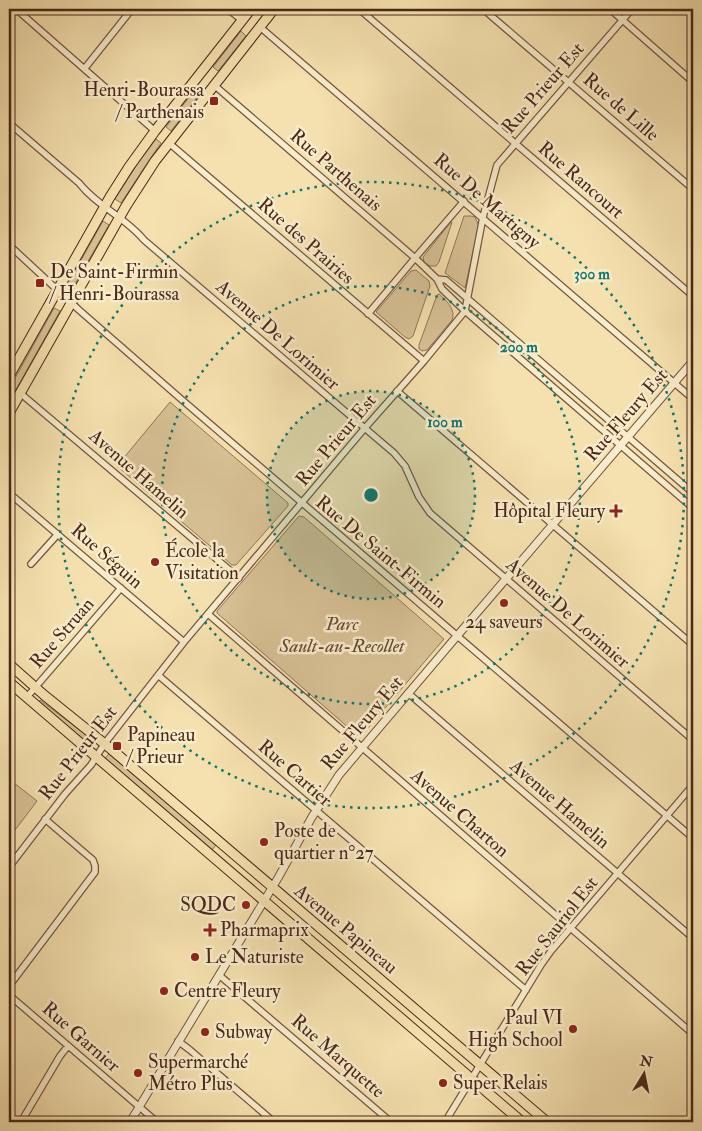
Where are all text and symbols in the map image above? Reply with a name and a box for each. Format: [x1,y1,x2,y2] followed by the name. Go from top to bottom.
[497,37,589,139] street label: Rue Prieur Est
[578,67,664,147] street label: Rue de Lille
[84,78,204,124] place label: Henri-Bourassa / Parthenais
[208,95,220,107] marker: Henri-Bourassa / Parthenais
[285,124,387,216] street label: Rue Parthenais
[533,136,629,224] street label: Rue Rancourt
[428,148,546,255] street label: Rue De Martigny
[253,192,359,290] street label: Rue des Prairies
[48,260,180,306] place label: De Saint-Firmin / Henri-Bourassa
[574,265,610,284] text: 300 m
[210,274,345,395] street label: Avenue De Lorimier
[34,277,46,289] marker: De Saint-Firmin / Henri-Bourassa
[500,338,538,357] text: 200 m
[579,364,673,466] street label: Rue Fleury Est
[290,389,382,491] street label: Rue Prieur Est
[427,413,463,432] text: 100 m
[83,423,194,524] street label: Avenue Hamelin
[362,486,380,504] centre of rings
[311,490,451,614] street label: Rue De Saint-Firmin
[493,499,606,524] place label: Hôpital Fleury
[609,504,623,518] marker: Hôpital Fleury
[66,518,148,594] street label: Rue Séguin
[165,537,239,585] place label: École la Visitation
[500,552,635,673] street label: Avenue De Lorimier
[149,556,161,568] marker: École la Visitation
[25,592,100,673] street label: Rue Struan
[498,597,510,609] marker: 24 saveurs
[465,610,543,634] place label: 24 saveurs
[278,612,406,658] park label: Parc Sault-au-Recollet
[316,671,408,775] street label: Rue Fleury Est
[34,701,122,805] street label: Rue Prieur Est
[125,723,196,769] place label: Papineau / Prieur
[253,734,337,812] street label: Rue Cartier
[111,740,123,752] marker: Papineau / Prieur
[504,753,615,854] street label: Avenue Hamelin
[405,763,514,862] street label: Avenue Charton
[274,819,374,865] place label: Poste de quartier n°27
[258,836,270,848] marker: Poste de quartier n°27
[511,871,603,981] street label: Rue Sauriol Est
[288,878,403,980] street label: Avenue Papineau
[180,893,236,917] place label: SQDC
[240,899,252,911] marker: SQDC
[220,918,309,943] place label: Pharmaprix
[204,924,216,936] marker: Pharmaprix
[205,945,304,969] place label: Le Naturiste
[189,951,201,963] marker: Le Naturiste
[174,979,281,1003] place label: Centre Fleury
[158,985,170,997] marker: Centre Fleury
[37,997,125,1077] street label: Rue Garnier
[468,1006,563,1052] place label: Paul VI High School
[286,1009,390,1103] street label: Rue Marquette
[215,1020,273,1044] place label: Subway
[567,1023,579,1035] marker: Paul VI High School
[199,1026,211,1038] marker: Subway
[620,1048,670,1098] north arrow
[148,1050,248,1096] place label: Supermarché Métro Plus
[638,1052,654,1071] text: N
[132,1067,144,1079] marker: Supermarché Métro Plus
[453,1071,548,1096] place label: Super Relais
[437,1077,449,1089] marker: Super Relais

